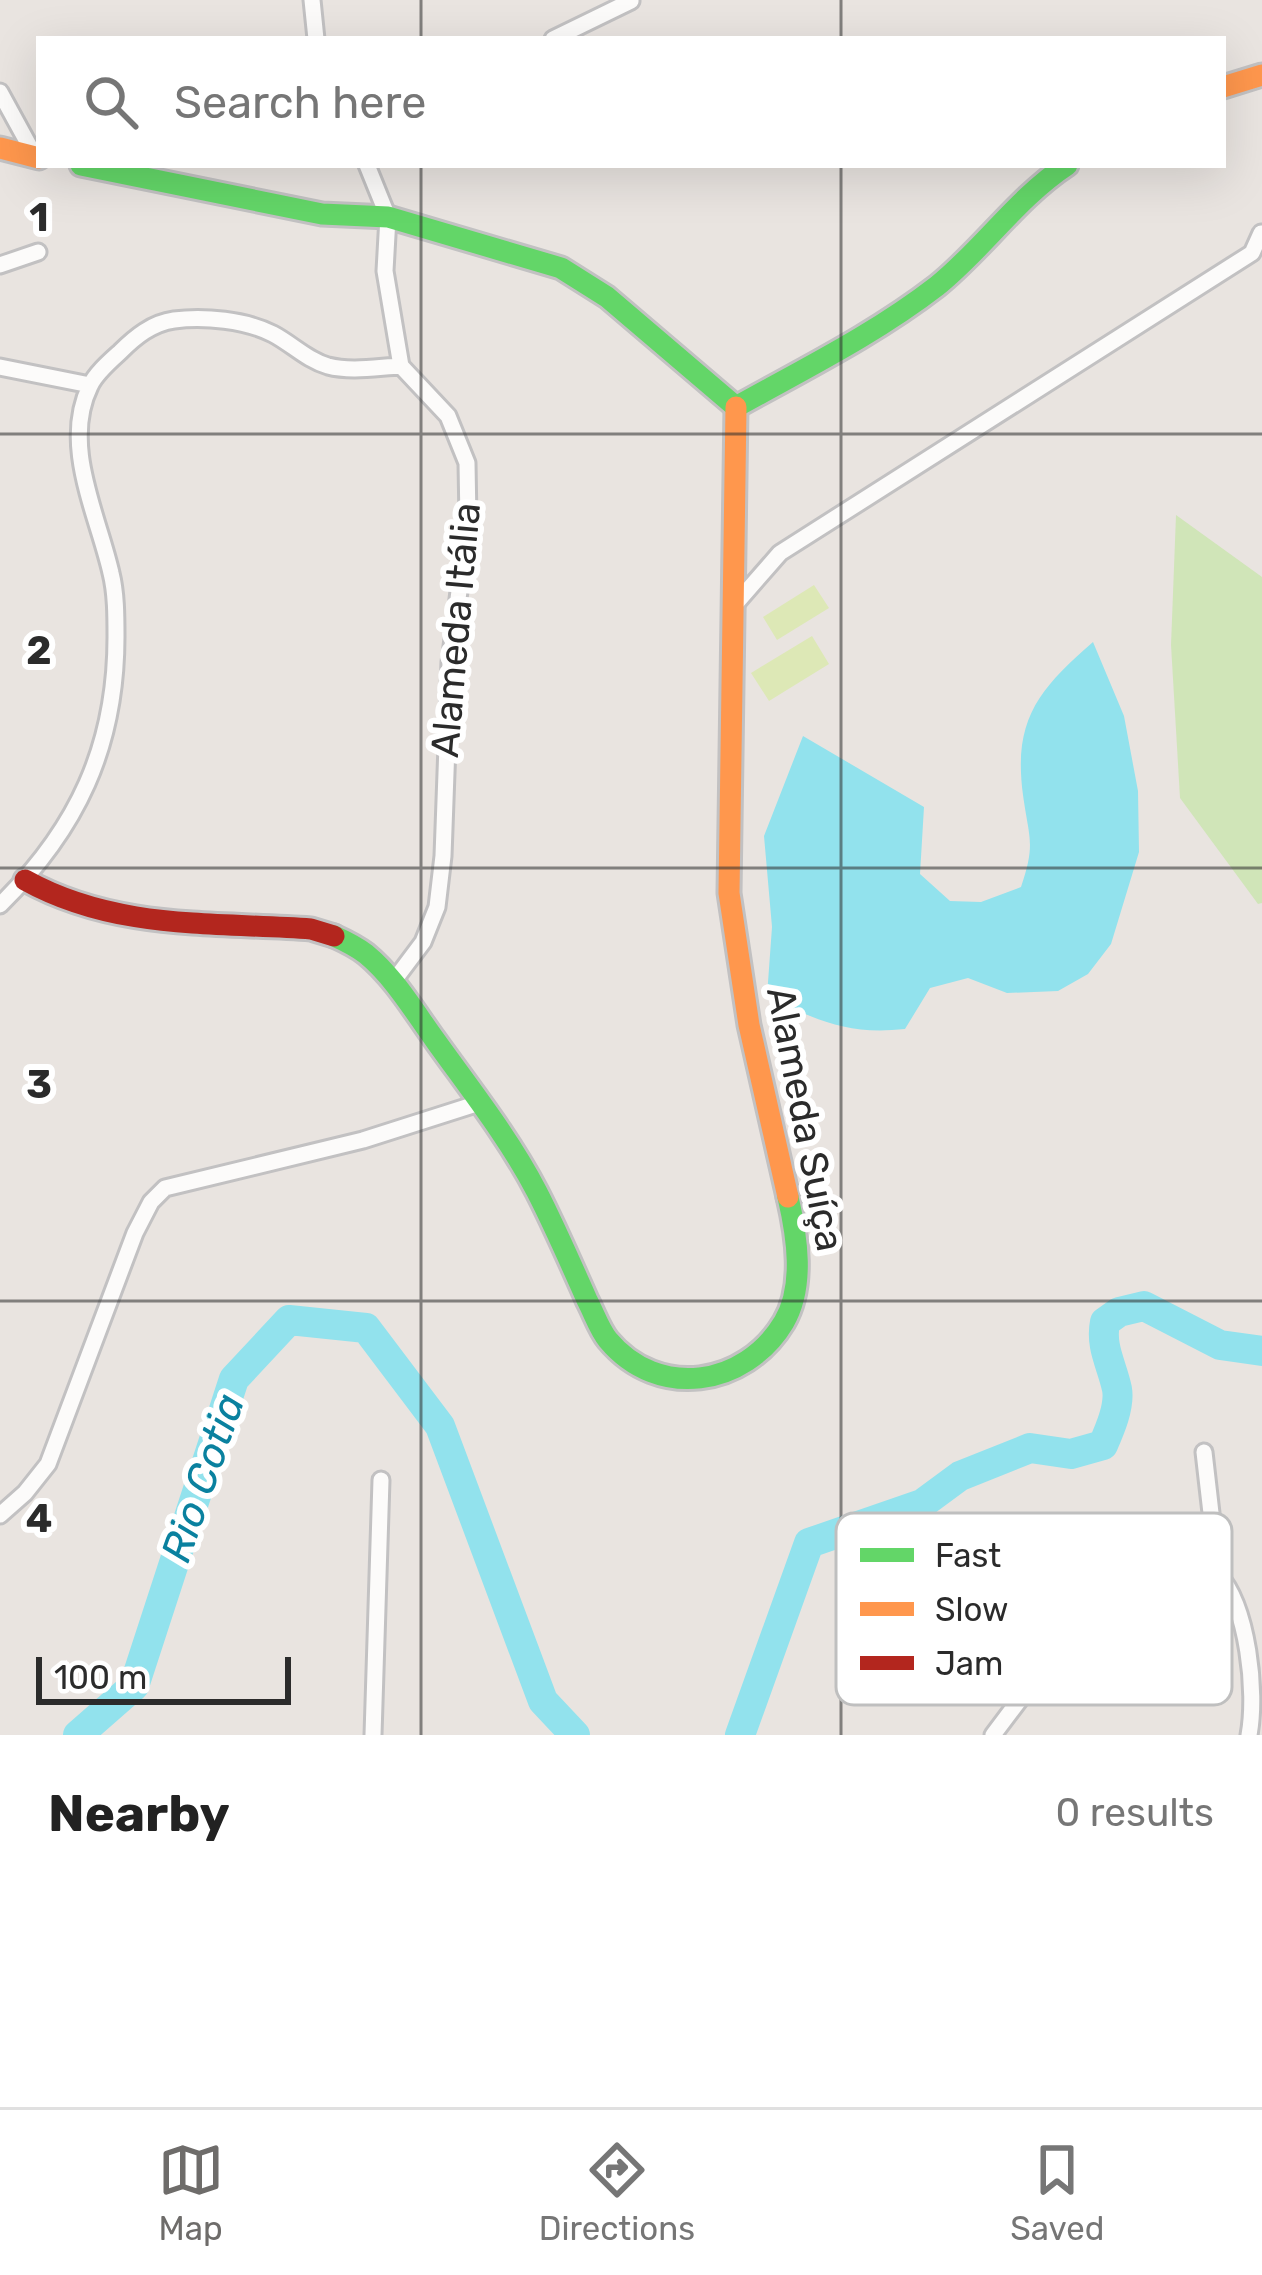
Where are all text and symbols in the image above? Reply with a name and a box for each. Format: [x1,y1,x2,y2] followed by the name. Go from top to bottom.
[36,36,1226,168] search box
[78,69,144,135] icon: search
[174,76,426,129] text: Search here
[29,195,49,241] text: 1
[422,501,490,759] street label: Alameda Itália
[26,628,52,674] text: 2
[757,983,853,1255] street label: Alameda Suíça
[26,1062,52,1108] text: 3
[151,1387,255,1569] water label: Rio Cotia
[26,1496,52,1542] text: 4
[836,1513,1232,1705] legend
[935,1536,1001,1575] text: Fast
[935,1590,1009,1629] text: Slow
[935,1644,1003,1683] text: Jam
[36,1651,291,1704] scale bar
[54,1658,147,1697] text: 100 m
[48,1783,230,1844] text: Nearby
[1055,1790,1214,1836] text: 0 results
[158,2137,224,2248] tab: Map
[539,2137,695,2248] tab: Directions
[1010,2137,1104,2248] tab: Saved

